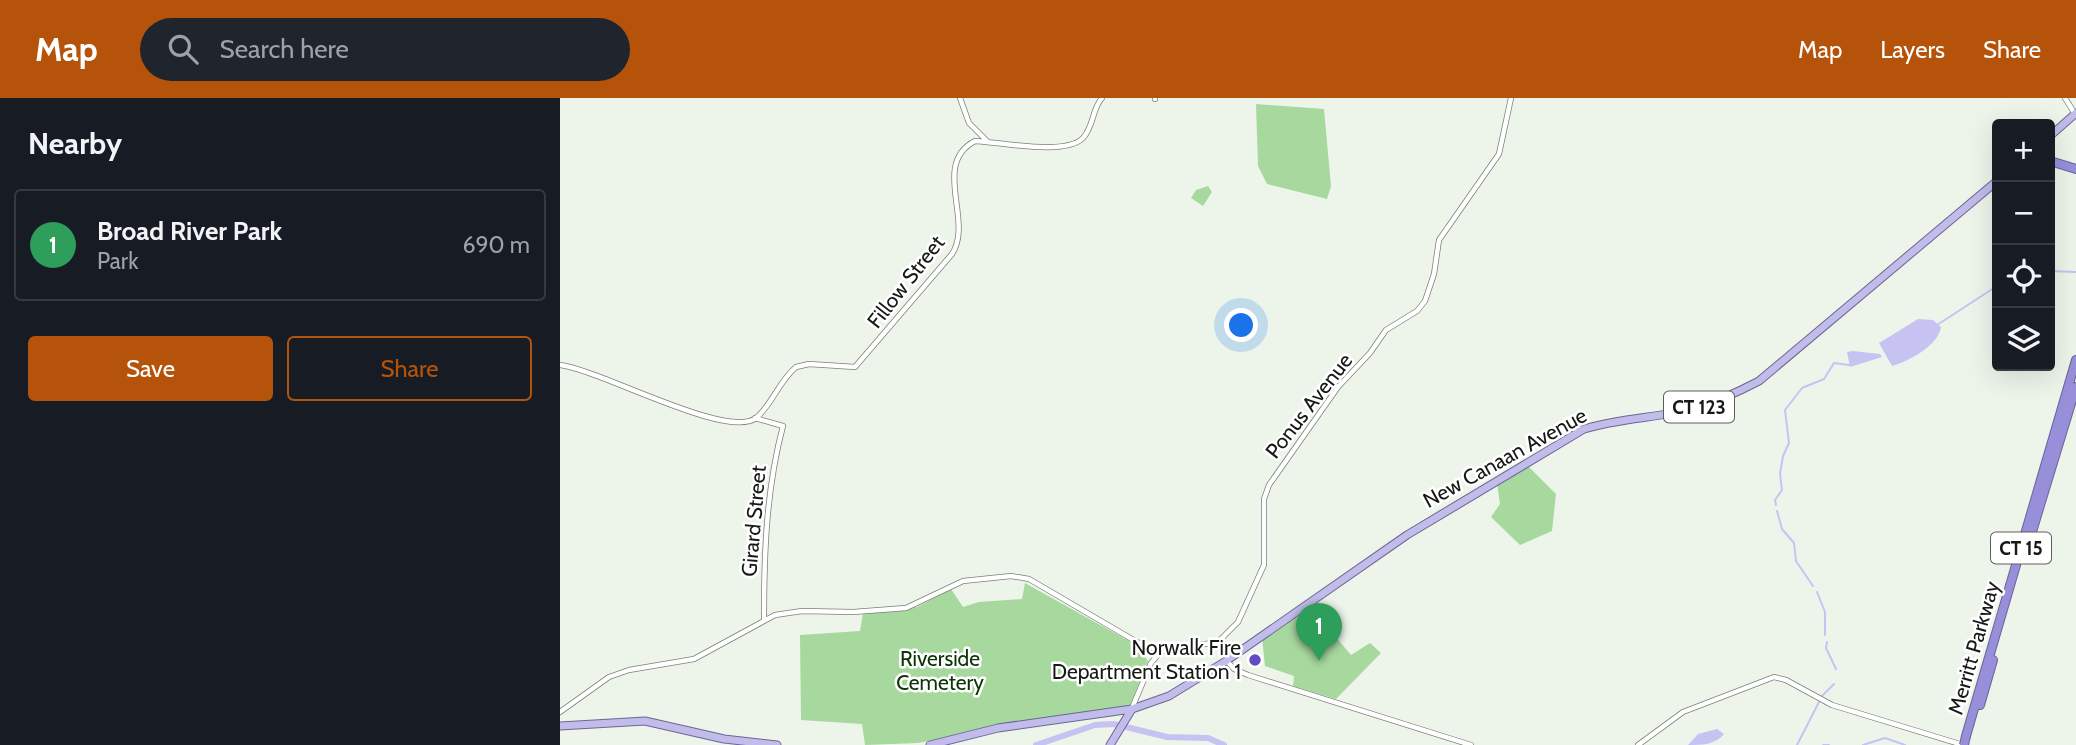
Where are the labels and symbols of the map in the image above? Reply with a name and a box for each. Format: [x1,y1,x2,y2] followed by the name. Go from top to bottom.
[862,230,949,333] street label: Fillow Street
[1224,308,1258,342] your location
[1260,348,1357,463] street label: Ponus Avenue
[1664,392,1734,422] road number: CT 123
[1419,402,1591,513] street label: New Canaan Avenue
[736,464,771,578] street label: Girard Street
[1991,533,2051,564] road number: CT 15
[1943,578,2005,717] street label: Merritt Parkway
[1296,603,1342,661] pin: 1
[1052,635,1241,684] place label: Norwalk Fire Department Station 1
[896,646,984,695] park label: Riverside Cemetery
[1247,652,1263,668] marker: Norwalk Fire Department Station 1

